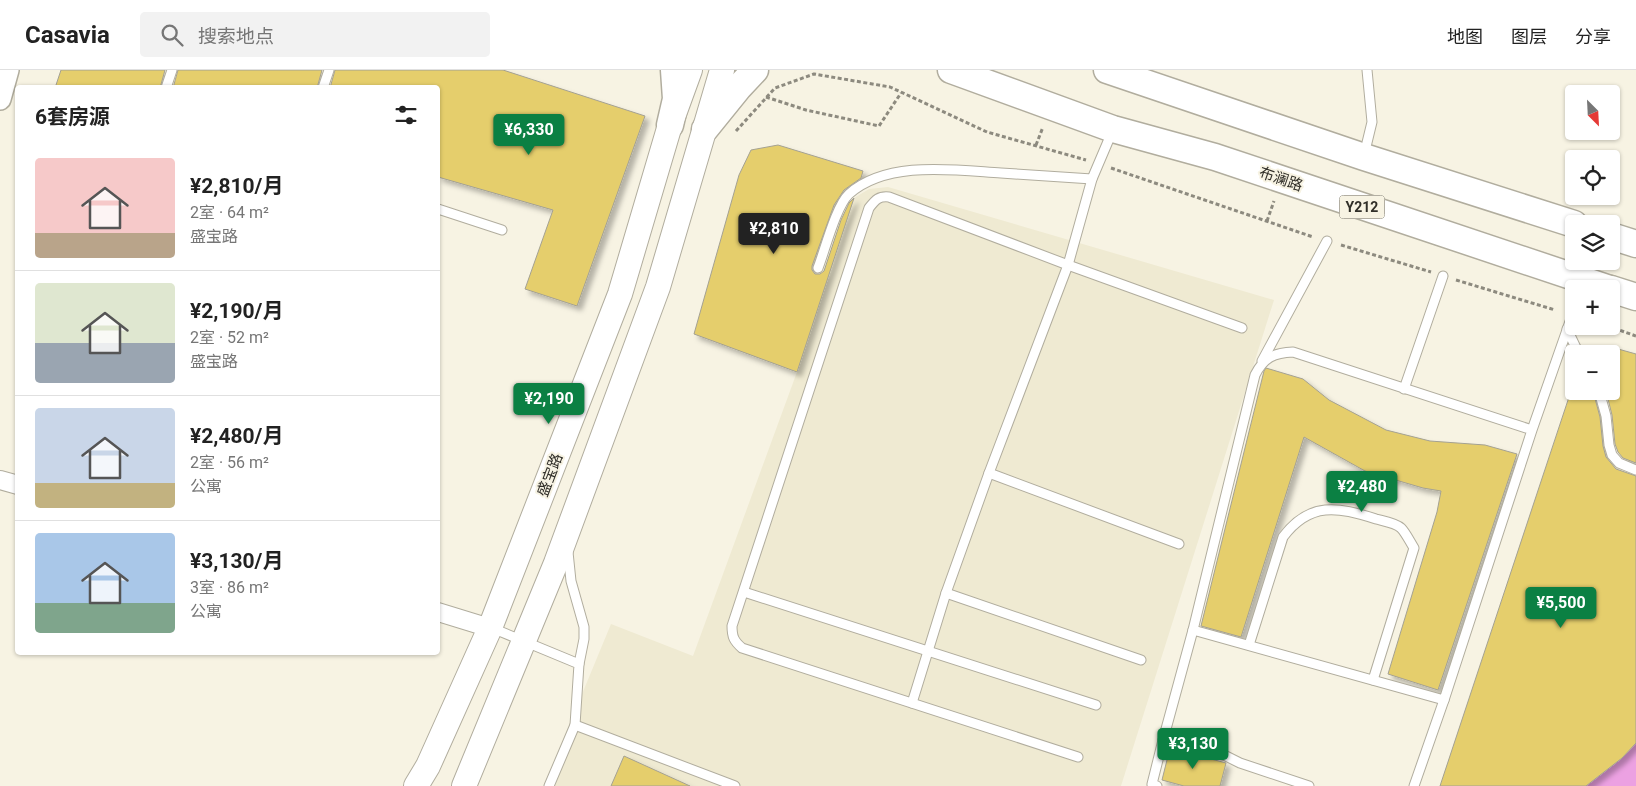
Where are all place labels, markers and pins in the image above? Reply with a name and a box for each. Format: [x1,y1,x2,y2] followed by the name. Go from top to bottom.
[488,114,570,156] pin: ¥6,330
[733,212,815,255] pin: ¥2,810
[508,382,590,425] pin: ¥2,190
[1321,470,1403,513] pin: ¥2,480
[1520,586,1602,629] pin: ¥5,500
[1152,728,1234,770] pin: ¥3,130

